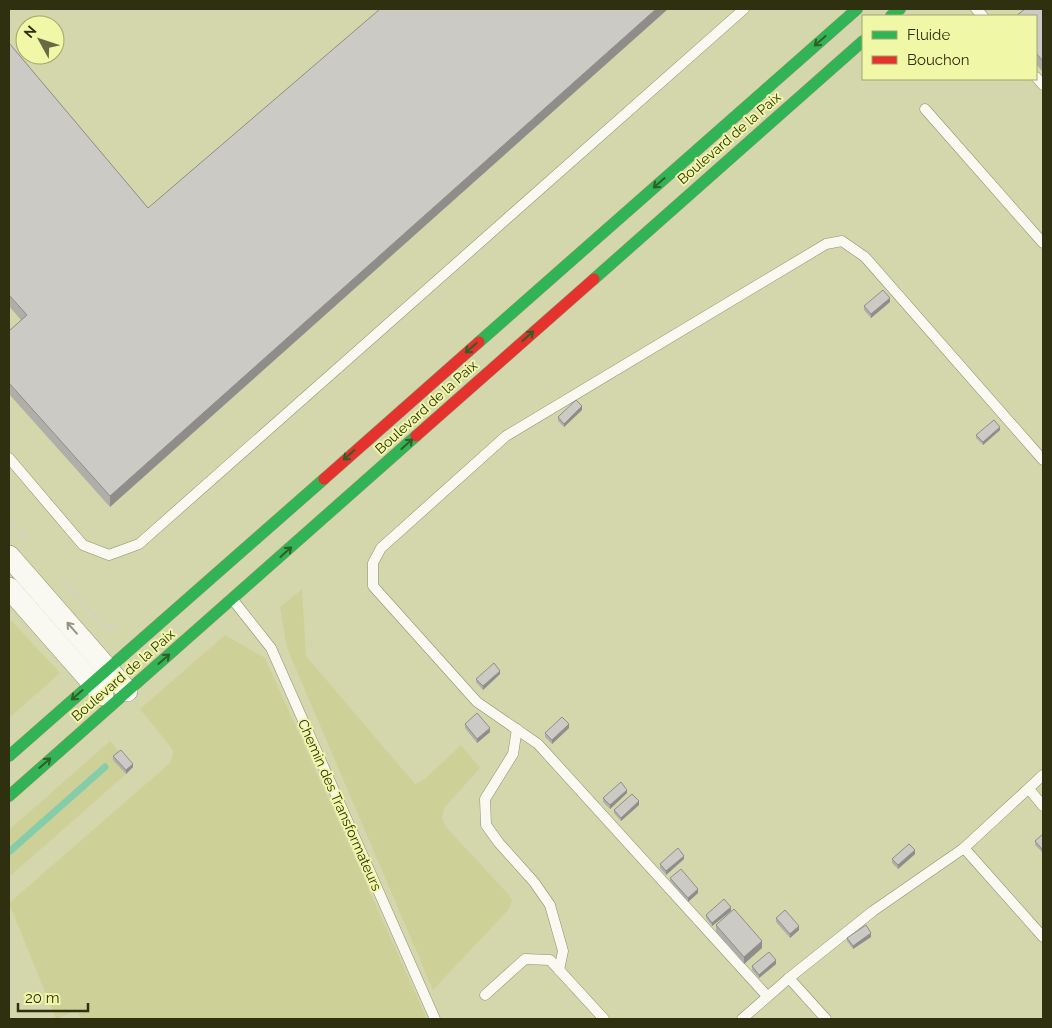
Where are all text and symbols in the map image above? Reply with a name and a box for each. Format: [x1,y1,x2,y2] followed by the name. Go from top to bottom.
[15,15,65,65] north arrow
[862,15,1037,80] legend
[20,22,40,41] text: N
[907,26,950,44] text: Fluide
[814,35,827,47] one-way arrow
[907,51,969,69] text: Bouchon
[674,89,784,187] street label: Boulevard de la Paix
[652,177,665,188] one-way arrow
[522,330,535,341] one-way arrow
[465,342,478,354] one-way arrow
[372,357,480,457] street label: Boulevard de la Paix
[401,438,414,449] one-way arrow
[343,449,356,461] one-way arrow
[279,546,292,557] one-way arrow
[66,622,78,635] one-way arrow
[68,626,178,724] street label: Boulevard de la Paix
[157,654,170,665] one-way arrow
[71,689,84,701] one-way arrow
[295,717,385,893] street label: Chemin des Transformateurs
[39,758,52,769] one-way arrow
[18,980,88,1012] scale bar
[25,989,60,1007] text: 20 m

